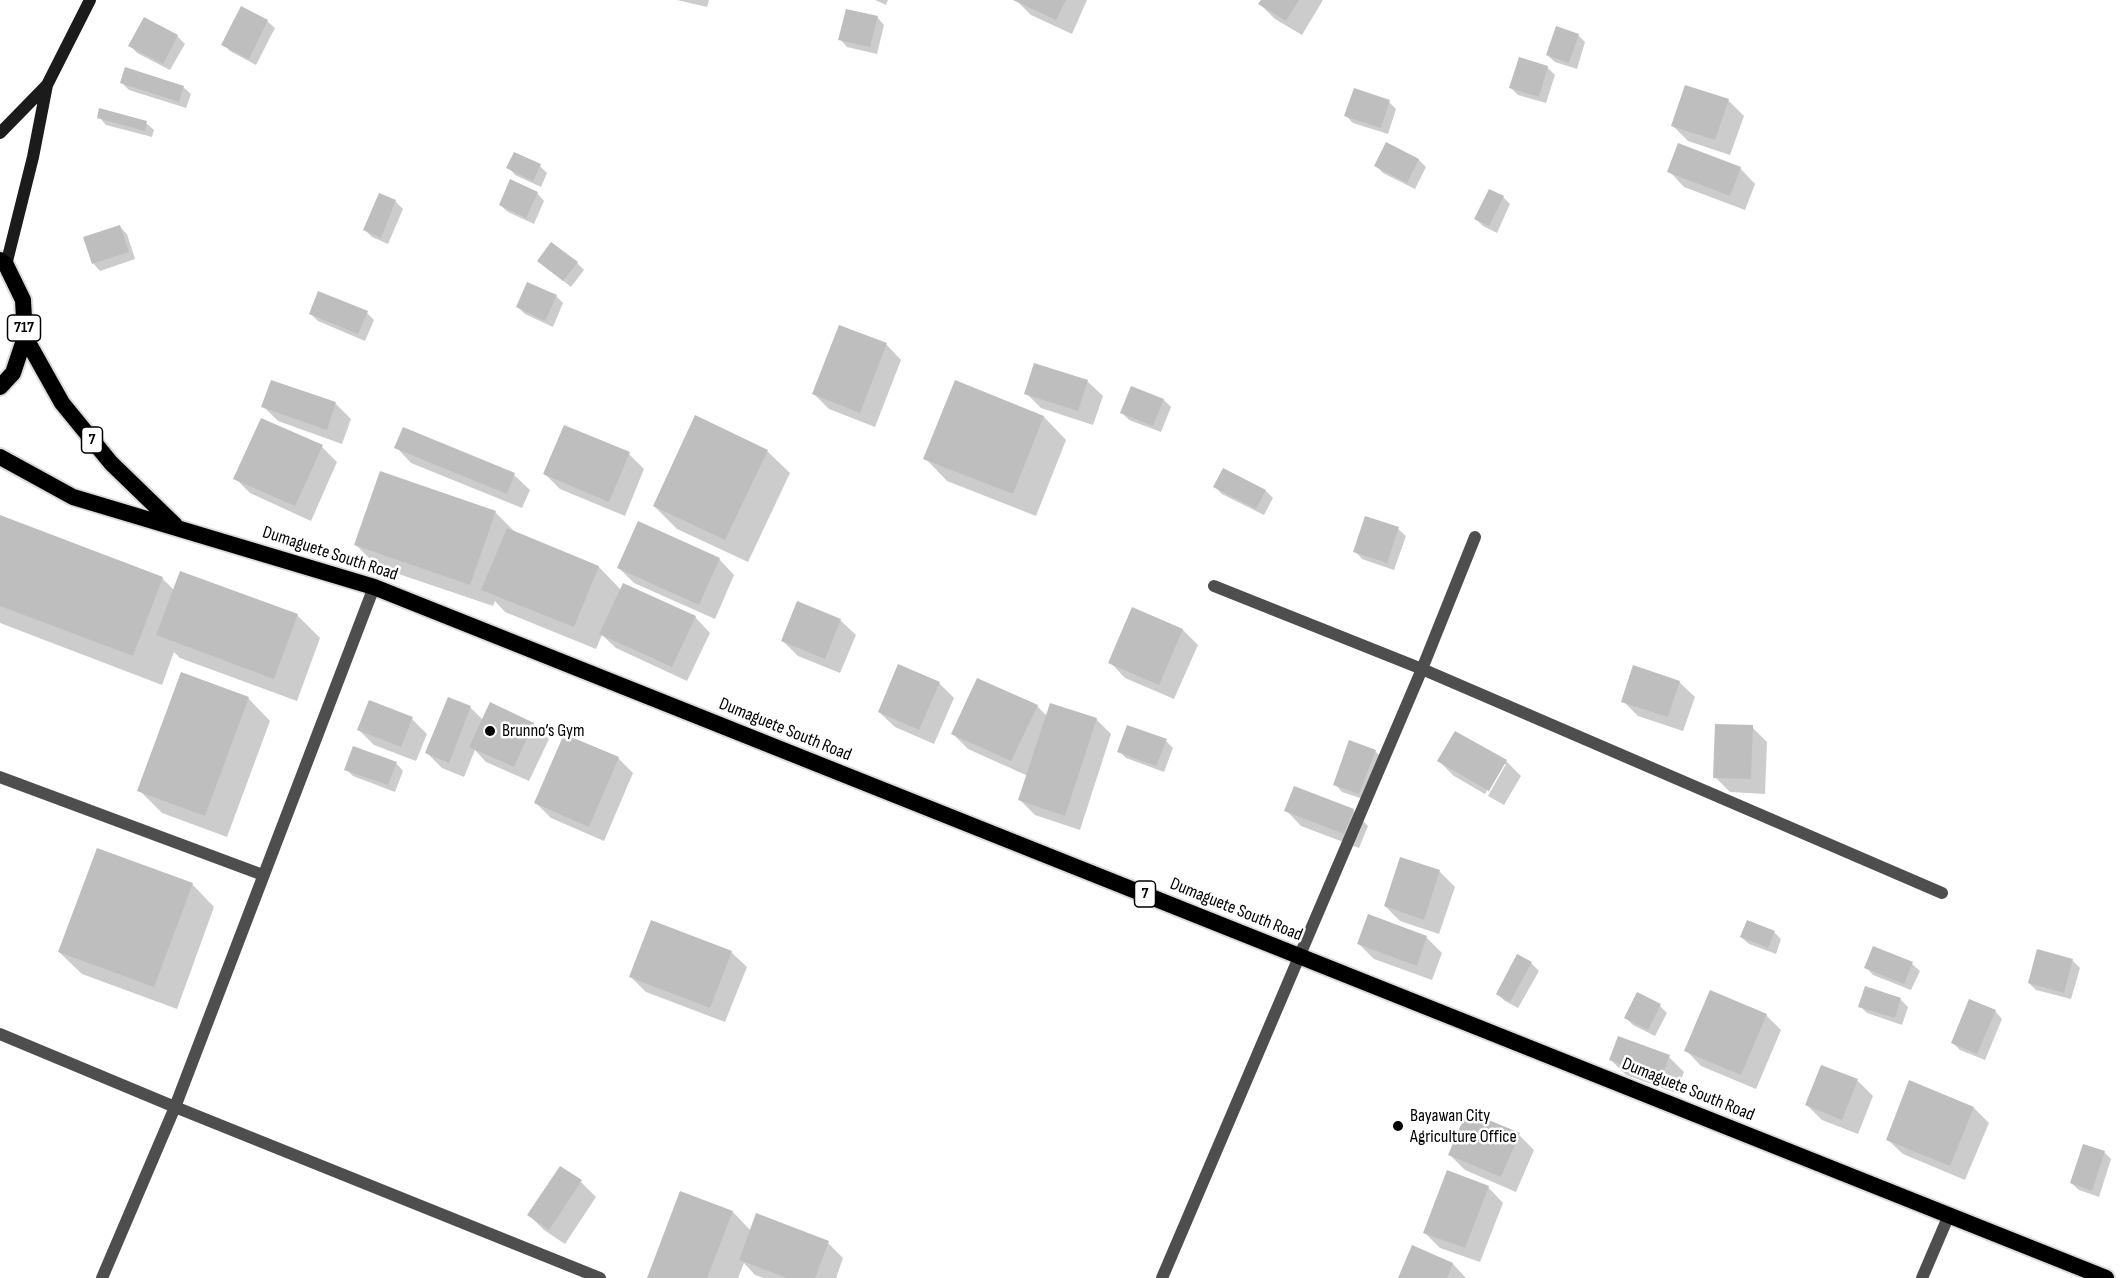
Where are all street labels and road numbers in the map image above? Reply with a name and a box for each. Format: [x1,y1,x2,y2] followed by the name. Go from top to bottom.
[8,315,40,341] road number: 717
[82,427,103,453] road number: 7
[260,522,400,586] street label: Dumaguete South Road
[716,694,854,766] street label: Dumaguete South Road
[1167,874,1305,946] street label: Dumaguete South Road
[1134,881,1156,907] road number: 7
[1619,1054,1757,1126] street label: Dumaguete South Road

